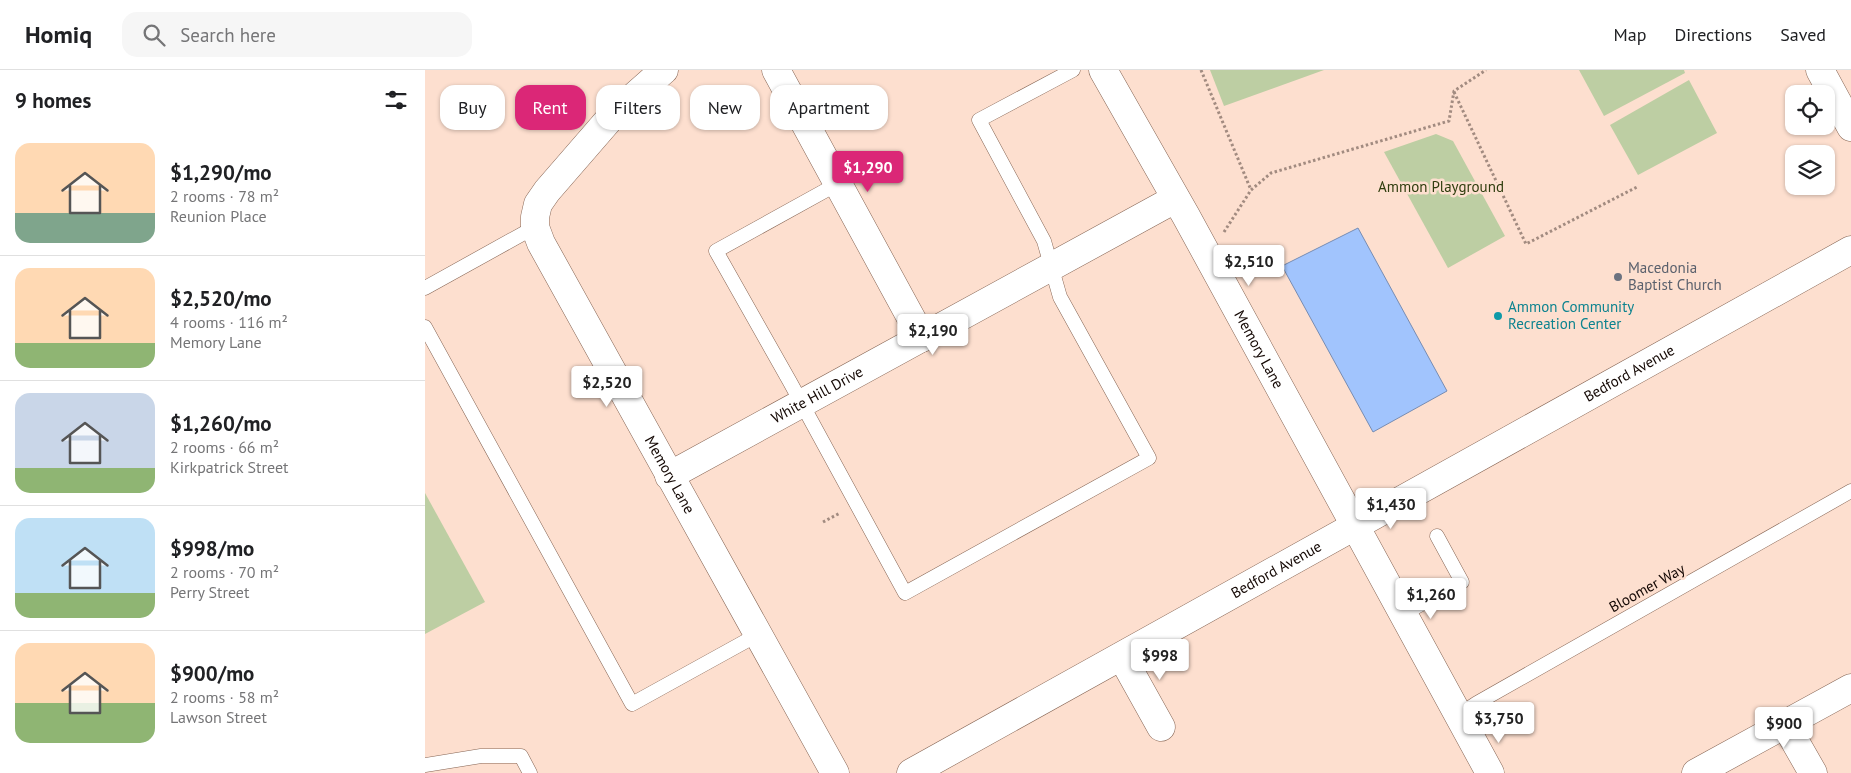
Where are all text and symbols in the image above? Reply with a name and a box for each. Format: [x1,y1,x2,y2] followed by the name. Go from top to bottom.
[122,12,472,57] search box
[25,19,92,50] text: Homiq
[140,21,168,49] icon: search
[180,23,276,47] text: Search here
[1614,23,1646,46] text: Map
[1674,23,1752,46] text: Directions
[1780,23,1826,46] text: Saved
[440,85,505,130] chip: Buy
[515,85,586,130] chip: Rent
[596,85,680,130] chip: Filters
[690,85,760,130] chip: New
[770,85,888,130] chip: Apartment
[1785,85,1835,195] map controls
[1785,85,1835,135] button: locate
[382,86,410,114] icon: filters
[15,87,91,114] text: 9 homes
[1785,145,1835,195] button: layers
[827,150,909,193] pin: $1,290
[843,157,893,177] text: $1,290
[170,159,272,186] text: $1,290/mo
[55,163,115,223] icon: home
[1378,177,1504,196] park label: Ammon Playground
[170,186,279,206] text: 2 rooms · 78 m²
[170,206,267,226] text: Reunion Place
[1208,244,1290,287] pin: $2,510
[1224,251,1274,271] text: $2,510
[1628,258,1722,294] place label: Macedonia Baptist Church
[1612,271,1624,283] marker: Macedonia Baptist Church
[170,285,272,312] text: $2,520/mo
[55,288,115,348] icon: home
[1508,297,1634,333] place label: Ammon Community Recreation Center
[1230,307,1288,392] street label: Memory Lane
[1492,310,1504,322] marker: Ammon Community Recreation Center
[170,312,288,332] text: 4 rooms · 116 m²
[892,314,974,356] pin: $2,190
[908,320,958,340] text: $2,190
[170,332,262,352] text: Memory Lane
[1580,340,1678,406] street label: Bedford Avenue
[768,362,866,427] street label: White Hill Drive
[566,366,648,408] pin: $2,520
[582,372,632,392] text: $2,520
[170,410,272,437] text: $1,260/mo
[55,413,115,473] icon: home
[641,432,699,517] street label: Memory Lane
[170,437,279,457] text: 2 rooms · 66 m²
[170,457,288,477] text: Kirkpatrick Street
[1350,488,1432,530] pin: $1,430
[1366,494,1416,514] text: $1,430
[170,535,254,562] text: $998/mo
[1227,537,1325,602] street label: Bedford Avenue
[55,538,115,598] icon: home
[1605,559,1688,616] street label: Bloomer Way
[170,562,279,582] text: 2 rooms · 70 m²
[1390,578,1472,620] pin: $1,260
[170,582,249,602] text: Perry Street
[1406,584,1456,604] text: $1,260
[1130,638,1190,681] pin: $998
[1142,645,1178,665] text: $998
[170,660,254,687] text: $900/mo
[55,663,115,723] icon: home
[170,687,279,707] text: 2 rooms · 58 m²
[1458,702,1540,744] pin: $3,750
[1754,706,1814,749] pin: $900
[170,707,267,727] text: Lawson Street
[1474,708,1524,728] text: $3,750
[1766,713,1802,733] text: $900

